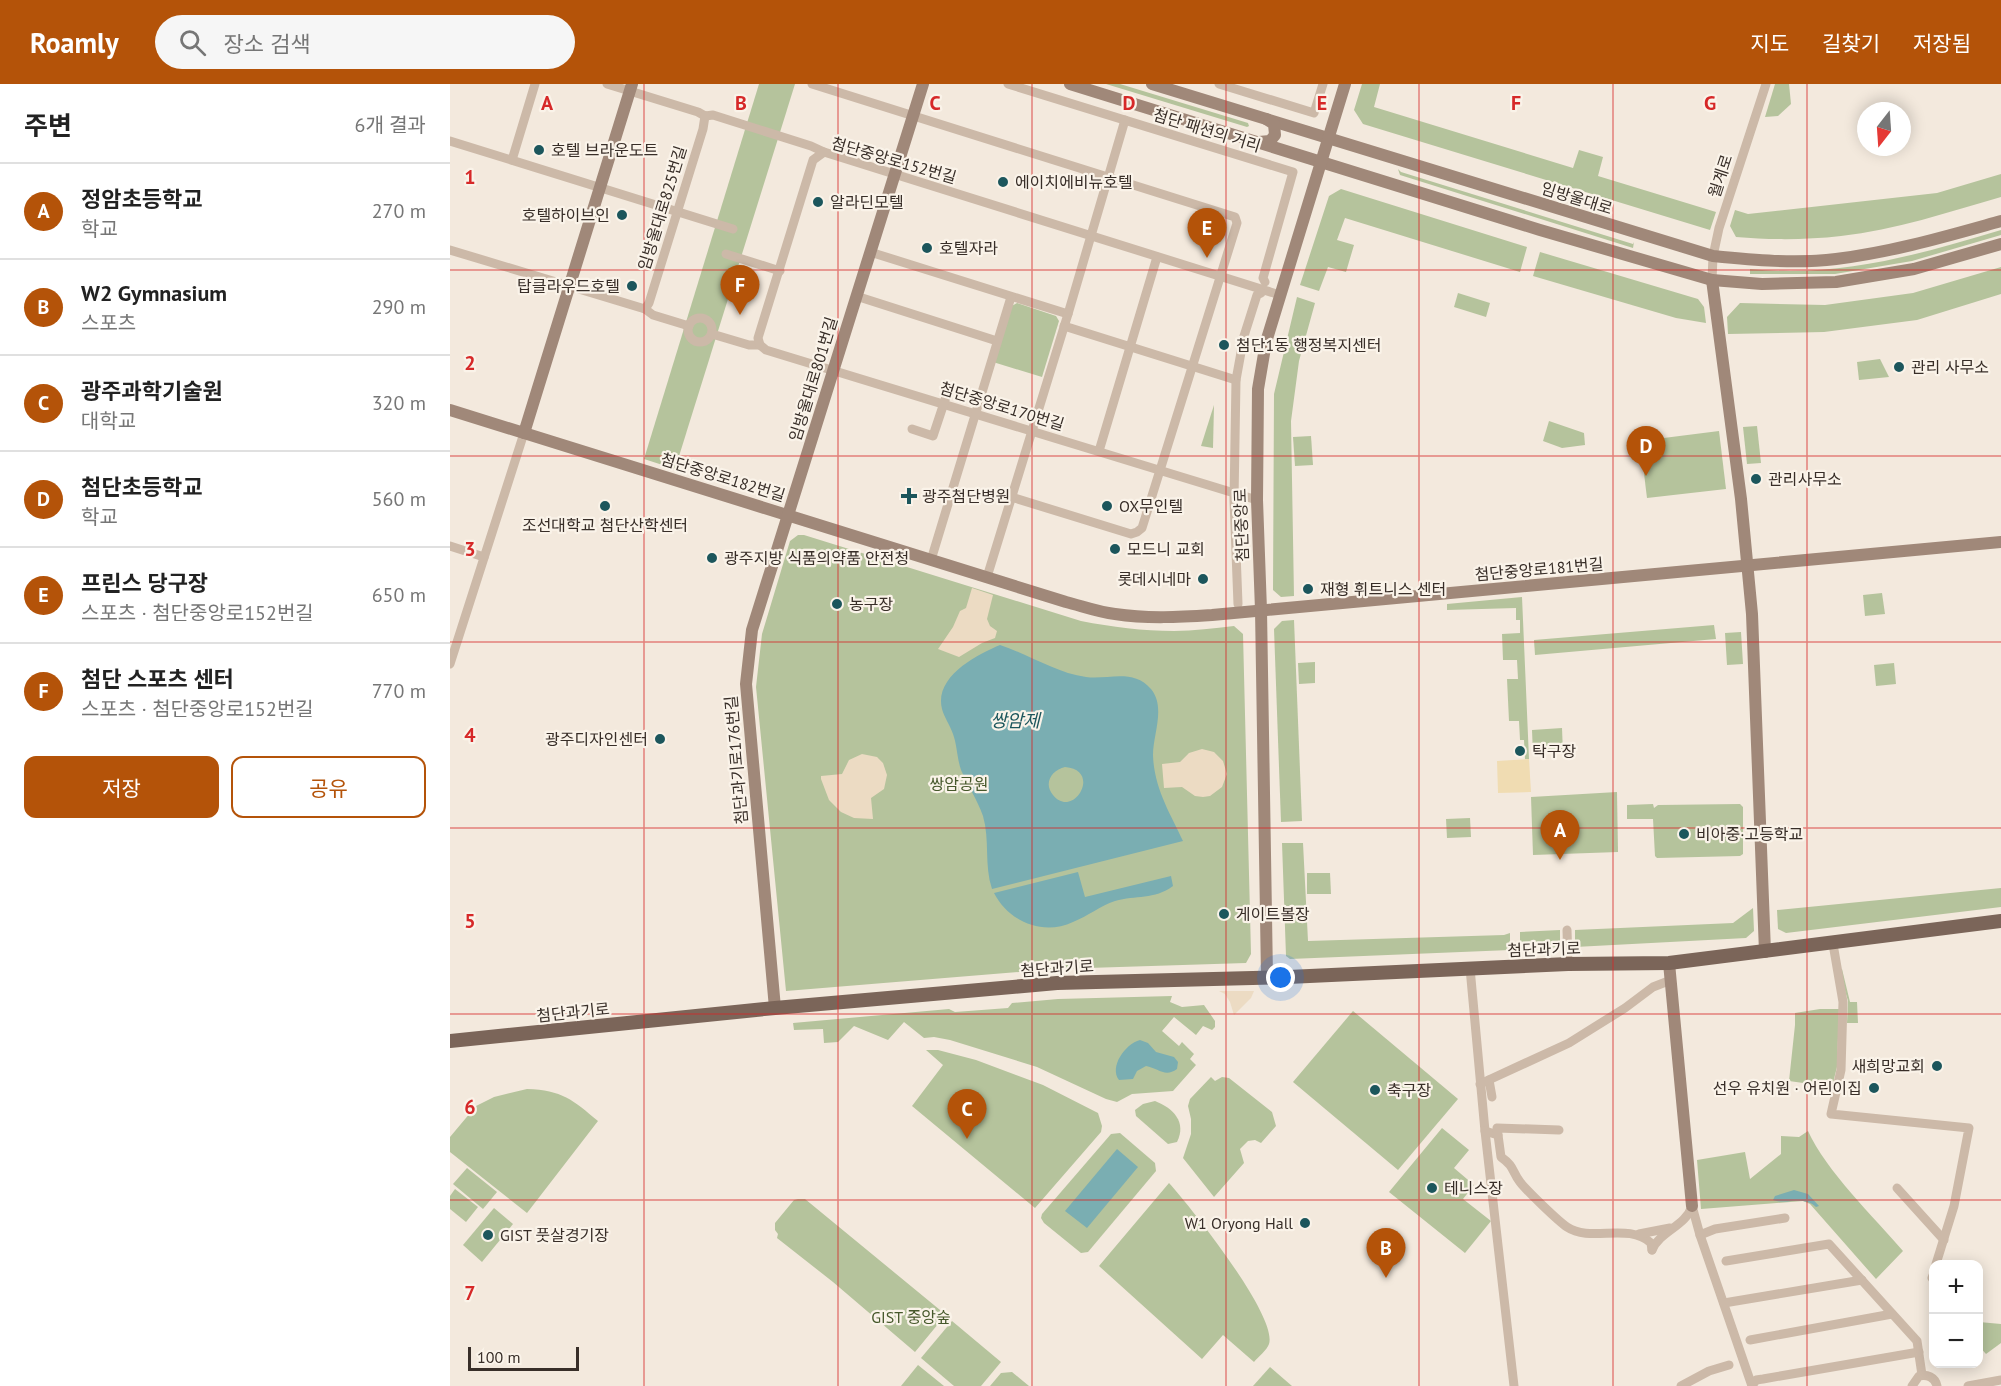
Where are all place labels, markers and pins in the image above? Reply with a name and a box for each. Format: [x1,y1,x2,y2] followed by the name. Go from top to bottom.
[551,140,658,160] place label: 호텔 브라운도트
[532,143,546,157] marker: 호텔 브라운도트
[1015,172,1133,192] place label: 에이치에비뉴호텔
[996,175,1010,189] marker: 에이치에비뉴호텔
[830,192,904,212] place label: 알라딘모텔
[811,195,825,209] marker: 알라딘모텔
[522,205,610,225] place label: 호텔하이브인
[615,208,629,222] marker: 호텔하이브인
[1188,208,1227,258] pin: E
[939,238,998,258] place label: 호텔자라
[920,241,934,255] marker: 호텔자라
[720,266,760,315] pin: F
[517,276,620,296] place label: 탑클라우드호텔
[625,279,639,293] marker: 탑클라우드호텔
[1236,335,1381,355] place label: 첨단1동 행정복지센터
[1217,338,1231,352] marker: 첨단1동 행정복지센터
[1911,357,1989,377] place label: 관리 사무소
[1892,360,1906,374] marker: 관리 사무소
[1626,426,1666,476] pin: D
[1768,469,1842,489] place label: 관리사무소
[1749,472,1763,486] marker: 관리사무소
[922,486,1010,506] place label: 광주첨단병원
[900,487,918,505] marker: 광주첨단병원
[1119,496,1183,516] place label: OX무인텔
[598,499,612,513] marker: 조선대학교 첨단산학센터
[1100,499,1114,513] marker: OX무인텔
[522,515,688,535] place label: 조선대학교 첨단산학센터
[1127,539,1205,559] place label: 모드니 교회
[1108,542,1122,556] marker: 모드니 교회
[724,548,909,568] place label: 광주지방 식품의약품 안전청
[705,551,719,565] marker: 광주지방 식품의약품 안전청
[1117,569,1191,589] place label: 롯데시네마
[1196,572,1210,586] marker: 롯데시네마
[1320,579,1446,599] place label: 재형 휘트니스 센터
[1301,582,1315,596] marker: 재형 휘트니스 센터
[849,594,893,614] place label: 농구장
[830,597,844,611] marker: 농구장
[545,729,648,749] place label: 광주디자인센터
[653,732,667,746] marker: 광주디자인센터
[1532,741,1576,761] place label: 탁구장
[1513,744,1527,758] marker: 탁구장
[1540,810,1580,860] pin: A
[1696,824,1803,844] place label: 비아중·고등학교
[1677,827,1691,841] marker: 비아중·고등학교
[1236,904,1310,924] place label: 게이트볼장
[1217,907,1231,921] marker: 게이트볼장
[1851,1056,1925,1076] place label: 새희망교회
[1930,1059,1944,1073] marker: 새희망교회
[1712,1078,1862,1098] place label: 선우 유치원 · 어린이집
[1387,1080,1431,1100] place label: 축구장
[1867,1081,1881,1095] marker: 선우 유치원 · 어린이집
[1368,1083,1382,1097] marker: 축구장
[948,1090,986,1139] pin: C
[1444,1178,1503,1198] place label: 테니스장
[1425,1181,1439,1195] marker: 테니스장
[1185,1213,1293,1233] place label: W1 Oryong Hall
[1298,1216,1312,1230] marker: W1 Oryong Hall
[500,1225,609,1245] place label: GIST 풋살경기장
[481,1228,495,1242] marker: GIST 풋살경기장
[1366,1228,1406,1278] pin: B

